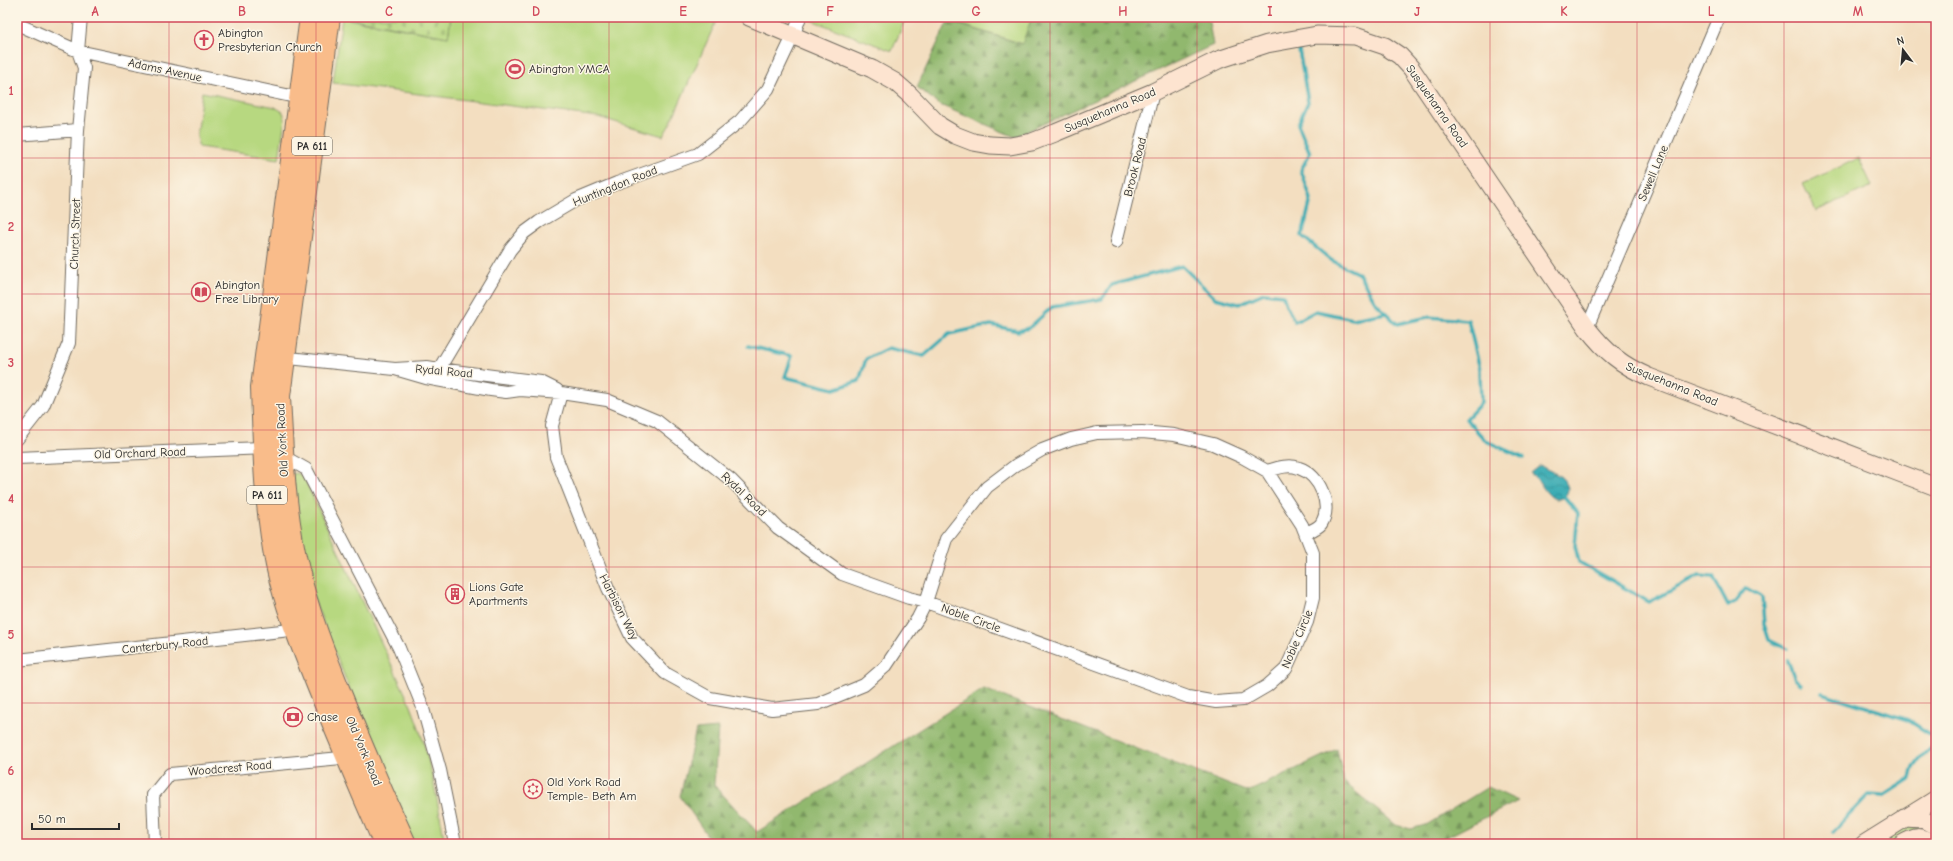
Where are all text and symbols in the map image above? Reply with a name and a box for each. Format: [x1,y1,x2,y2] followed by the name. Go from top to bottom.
[91,4,99,19] text: A
[238,4,246,19] text: B
[385,4,393,19] text: C
[532,4,540,19] text: D
[679,4,687,19] text: E
[826,4,834,19] text: F
[971,4,981,19] text: G
[1118,4,1128,19] text: H
[1267,4,1273,19] text: I
[1414,4,1420,19] text: J
[1560,4,1568,19] text: K
[1708,4,1715,19] text: L
[1853,4,1864,19] text: M
[218,26,322,54] place label: Abington Presbyterian Church
[193,29,215,51] church icon: Abington Presbyterian Church
[1883,30,1923,70] north arrow
[1895,34,1906,48] text: N
[127,55,203,85] street label: Adams Avenue
[504,58,526,80] sports icon: Abington YMCA
[529,62,610,76] place label: Abington YMCA
[1403,62,1471,150] street label: Susquehanna Road
[8,83,14,98] text: 1
[1062,84,1158,136] street label: Susquehanna Road
[1121,136,1149,198] street label: Brook Road
[292,137,332,155] road number: PA 611
[1635,143,1671,203] street label: Sewell Lane
[571,163,659,209] street label: Huntingdon Road
[67,198,83,270] street label: Church Street
[8,219,14,234] text: 2
[215,278,279,306] place label: Abington Free Library
[190,281,212,303] library icon: Abington Free Library
[8,355,14,370] text: 3
[1624,359,1720,409] street label: Susquehanna Road
[415,362,473,380] street label: Rydal Road
[273,403,291,477] street label: Old York Road
[94,444,186,462] street label: Old Orchard Road
[718,469,770,519] street label: Rydal Road
[247,486,287,504] road number: PA 611
[8,491,14,506] text: 4
[596,572,642,643] street label: Harbison Way
[469,580,528,608] place label: Lions Gate Apartments
[444,583,466,605] building icon: Lions Gate Apartments
[939,601,1003,635] street label: Noble Circle
[1278,608,1316,670] street label: Noble Circle
[8,627,15,642] text: 5
[121,634,209,656] street label: Canterbury Road
[282,706,304,728] bank icon: Chase
[307,710,338,724] place label: Chase
[343,714,385,788] street label: Old York Road
[188,757,272,779] street label: Woodcrest Road
[8,763,15,778] text: 6
[547,775,636,803] place label: Old York Road Temple- Beth Am
[522,778,544,800] synagogue icon: Old York Road Temple- Beth Am
[32,805,119,831] scale bar
[38,812,66,826] text: 50 m

